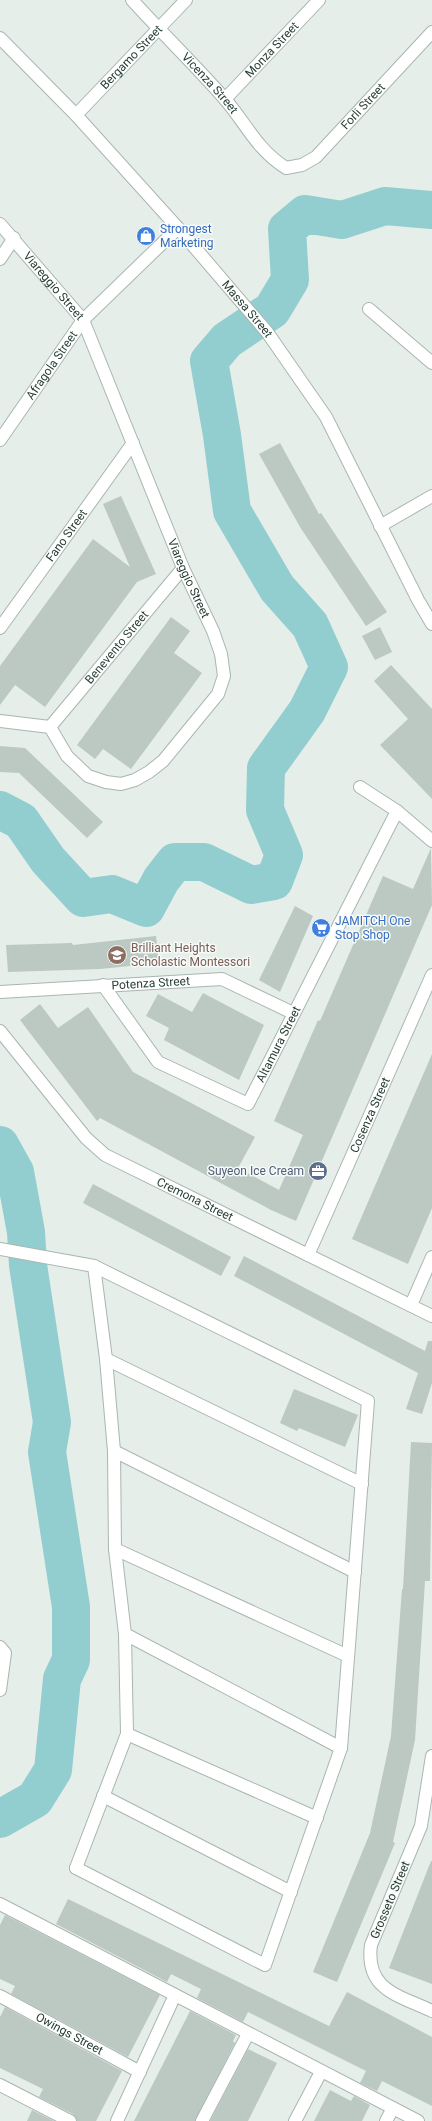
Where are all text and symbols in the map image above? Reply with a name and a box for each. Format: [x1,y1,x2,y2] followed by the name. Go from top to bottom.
[242,19,301,80] street label: Monza Street
[97,22,165,92] street label: Bergamo Street
[179,50,241,116] street label: Vicenza Street
[338,80,388,132] street label: Forli Street
[160,222,214,250] place label: Strongest Marketing
[135,225,157,247] shop icon: Strongest Marketing
[20,249,87,323] street label: Viareggio Street
[219,278,276,340] street label: Massa Street
[23,328,80,402] street label: Afragola Street
[43,506,90,564] street label: Fano Street
[165,537,213,620] street label: Viareggio Street
[82,608,151,687] street label: Benevento Street
[335,914,410,942] place label: JAMITCH One Stop Shop
[310,917,332,939] supermarket icon: JAMITCH One Stop Shop
[131,941,250,969] place label: Brilliant Heights Scholastic Montessori
[106,944,128,966] school or university icon: Brilliant Heights Scholastic Montessori
[111,974,190,992] street label: Potenza Street
[253,1004,304,1085] street label: Altamura Street
[347,1075,393,1155] street label: Cosenza Street
[307,1160,329,1182] office icon: Suyeon Ice Cream
[208,1164,304,1178] place label: Suyeon Ice Cream
[154,1175,235,1224] street label: Cremona Street
[367,1859,413,1941] street label: Grosseto Street
[33,2010,106,2058] street label: Owings Street

